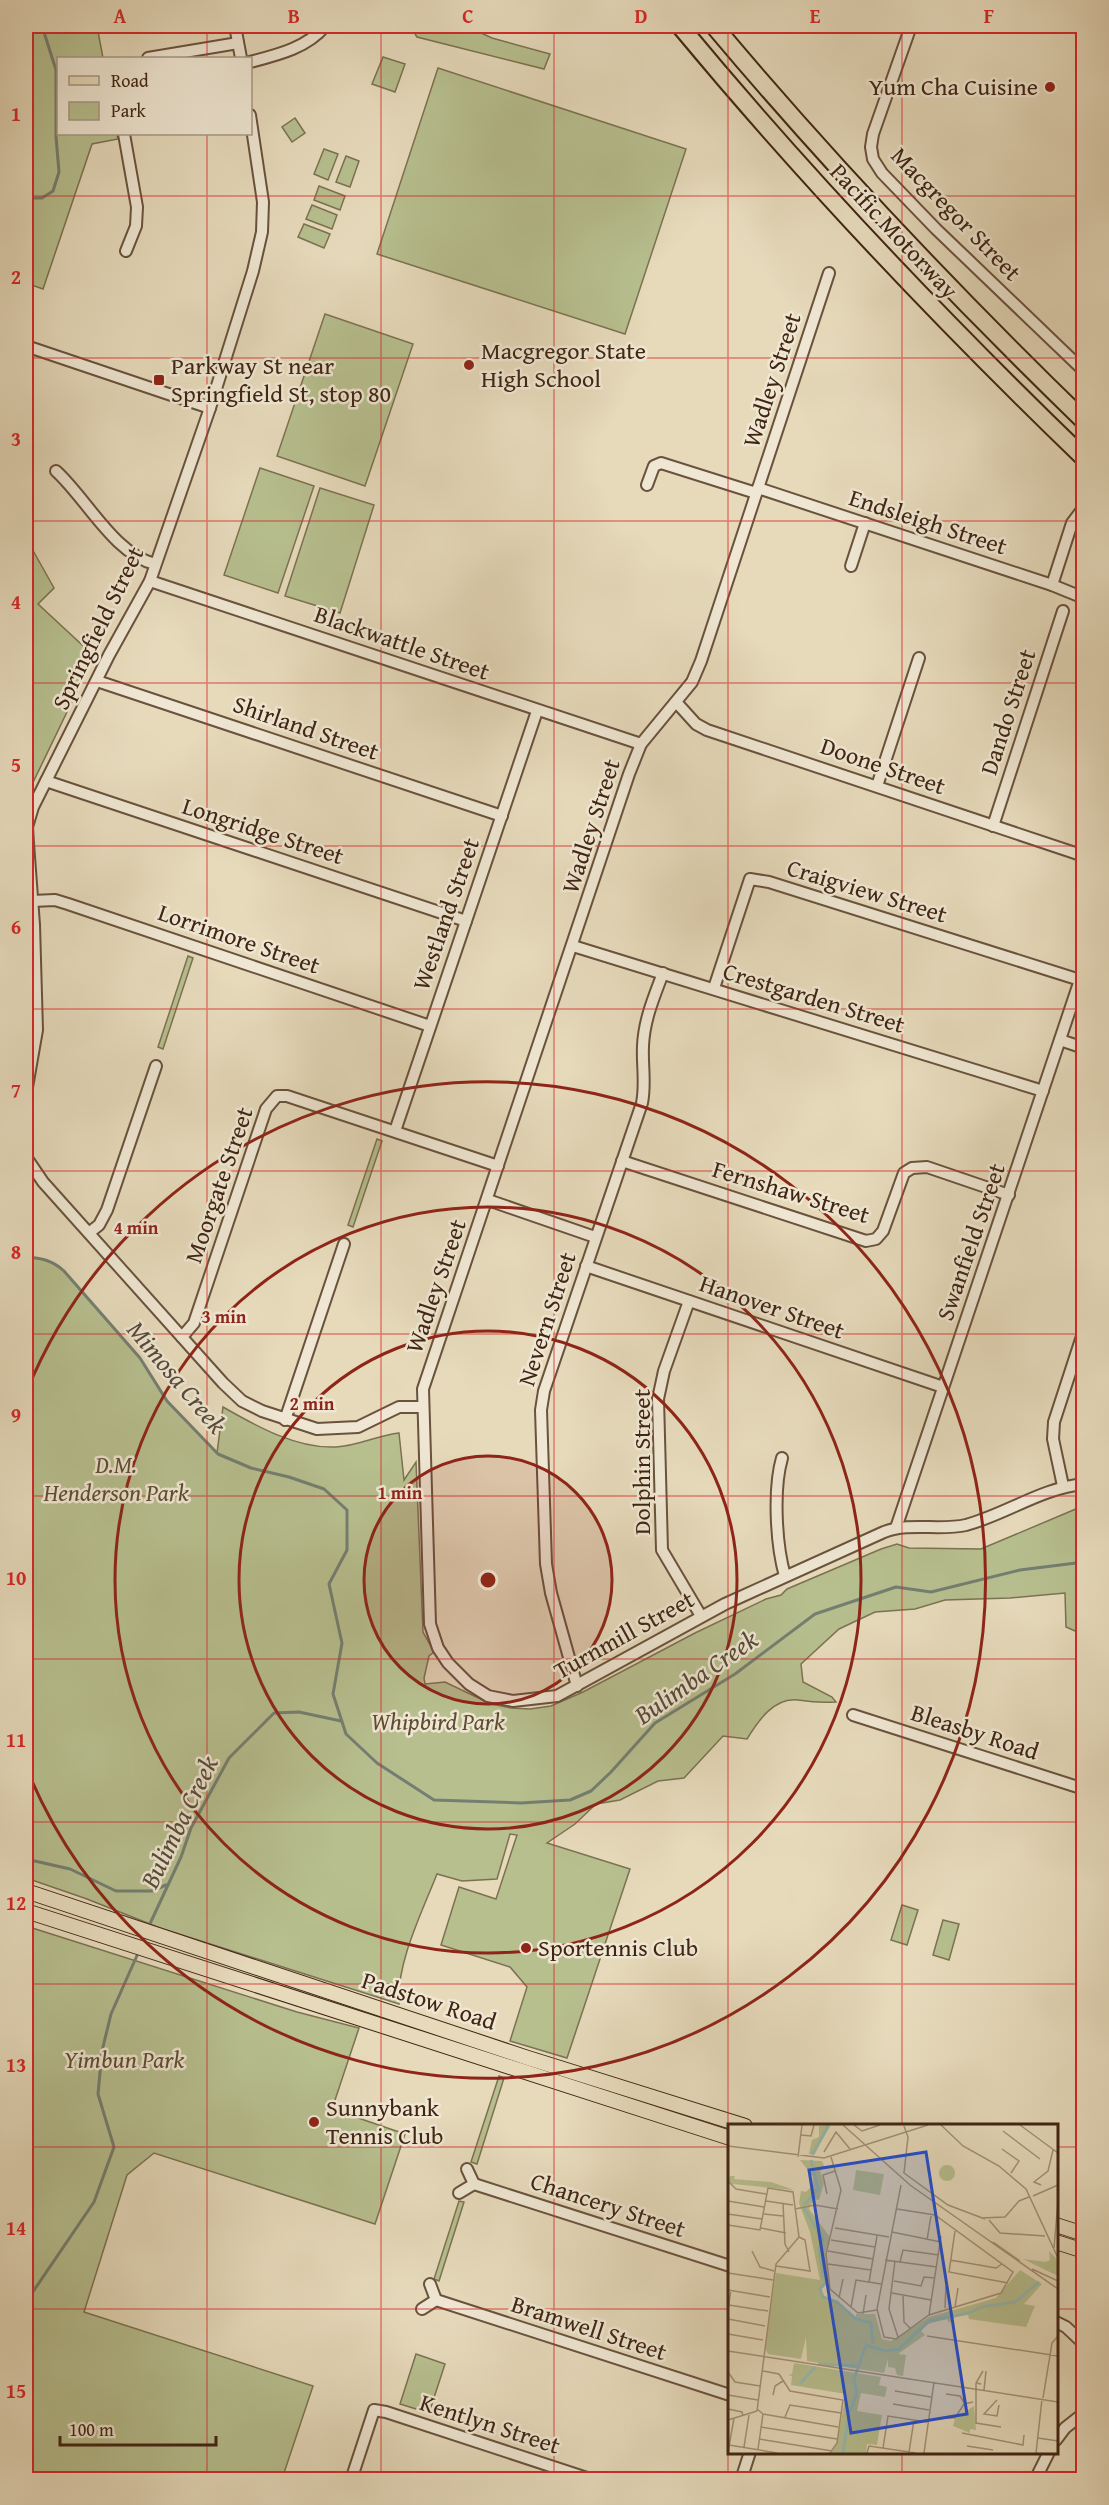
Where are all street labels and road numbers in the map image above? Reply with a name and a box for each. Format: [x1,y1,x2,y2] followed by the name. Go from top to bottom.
[883,139,1030,289] street label: Macgregor Street
[822,155,967,306] street label: Pacific Motorway
[733,308,810,452] street label: Wadley Street
[845,480,1012,564] street label: Endsleigh Street
[43,540,153,715] street label: Springfield Street
[310,596,495,689] street label: Blackwattle Street
[971,644,1044,779] street label: Dando Street
[229,686,384,769] street label: Shirland Street
[816,728,951,803] street label: Doone Street
[552,754,629,898] street label: Wadley Street
[178,788,349,873] street label: Longridge Street
[403,832,488,995] street label: Westland Street
[783,850,952,932] street label: Craigview Street
[154,894,325,983] street label: Lorrimore Street
[719,953,910,1042] street label: Crestgarden Street
[175,1102,262,1268] street label: Moorgate Street
[708,1151,874,1232] street label: Fernshaw Street
[927,1158,1014,1325] street label: Swanfield Street
[396,1214,475,1358] street label: Wadley Street
[508,1247,585,1390] street label: Nevern Street
[695,1265,850,1348] street label: Hanover Street
[624,1388,659,1535] street label: Dolphin Street
[547,1581,701,1688] street label: Turnmill Street
[907,1694,1044,1769] street label: Bleasby Road
[357,1962,501,2039] street label: Padstow Road
[526,2163,691,2246] street label: Chancery Street
[507,2286,672,2369] street label: Bramwell Street
[416,2384,565,2463] street label: Kentlyn Street

